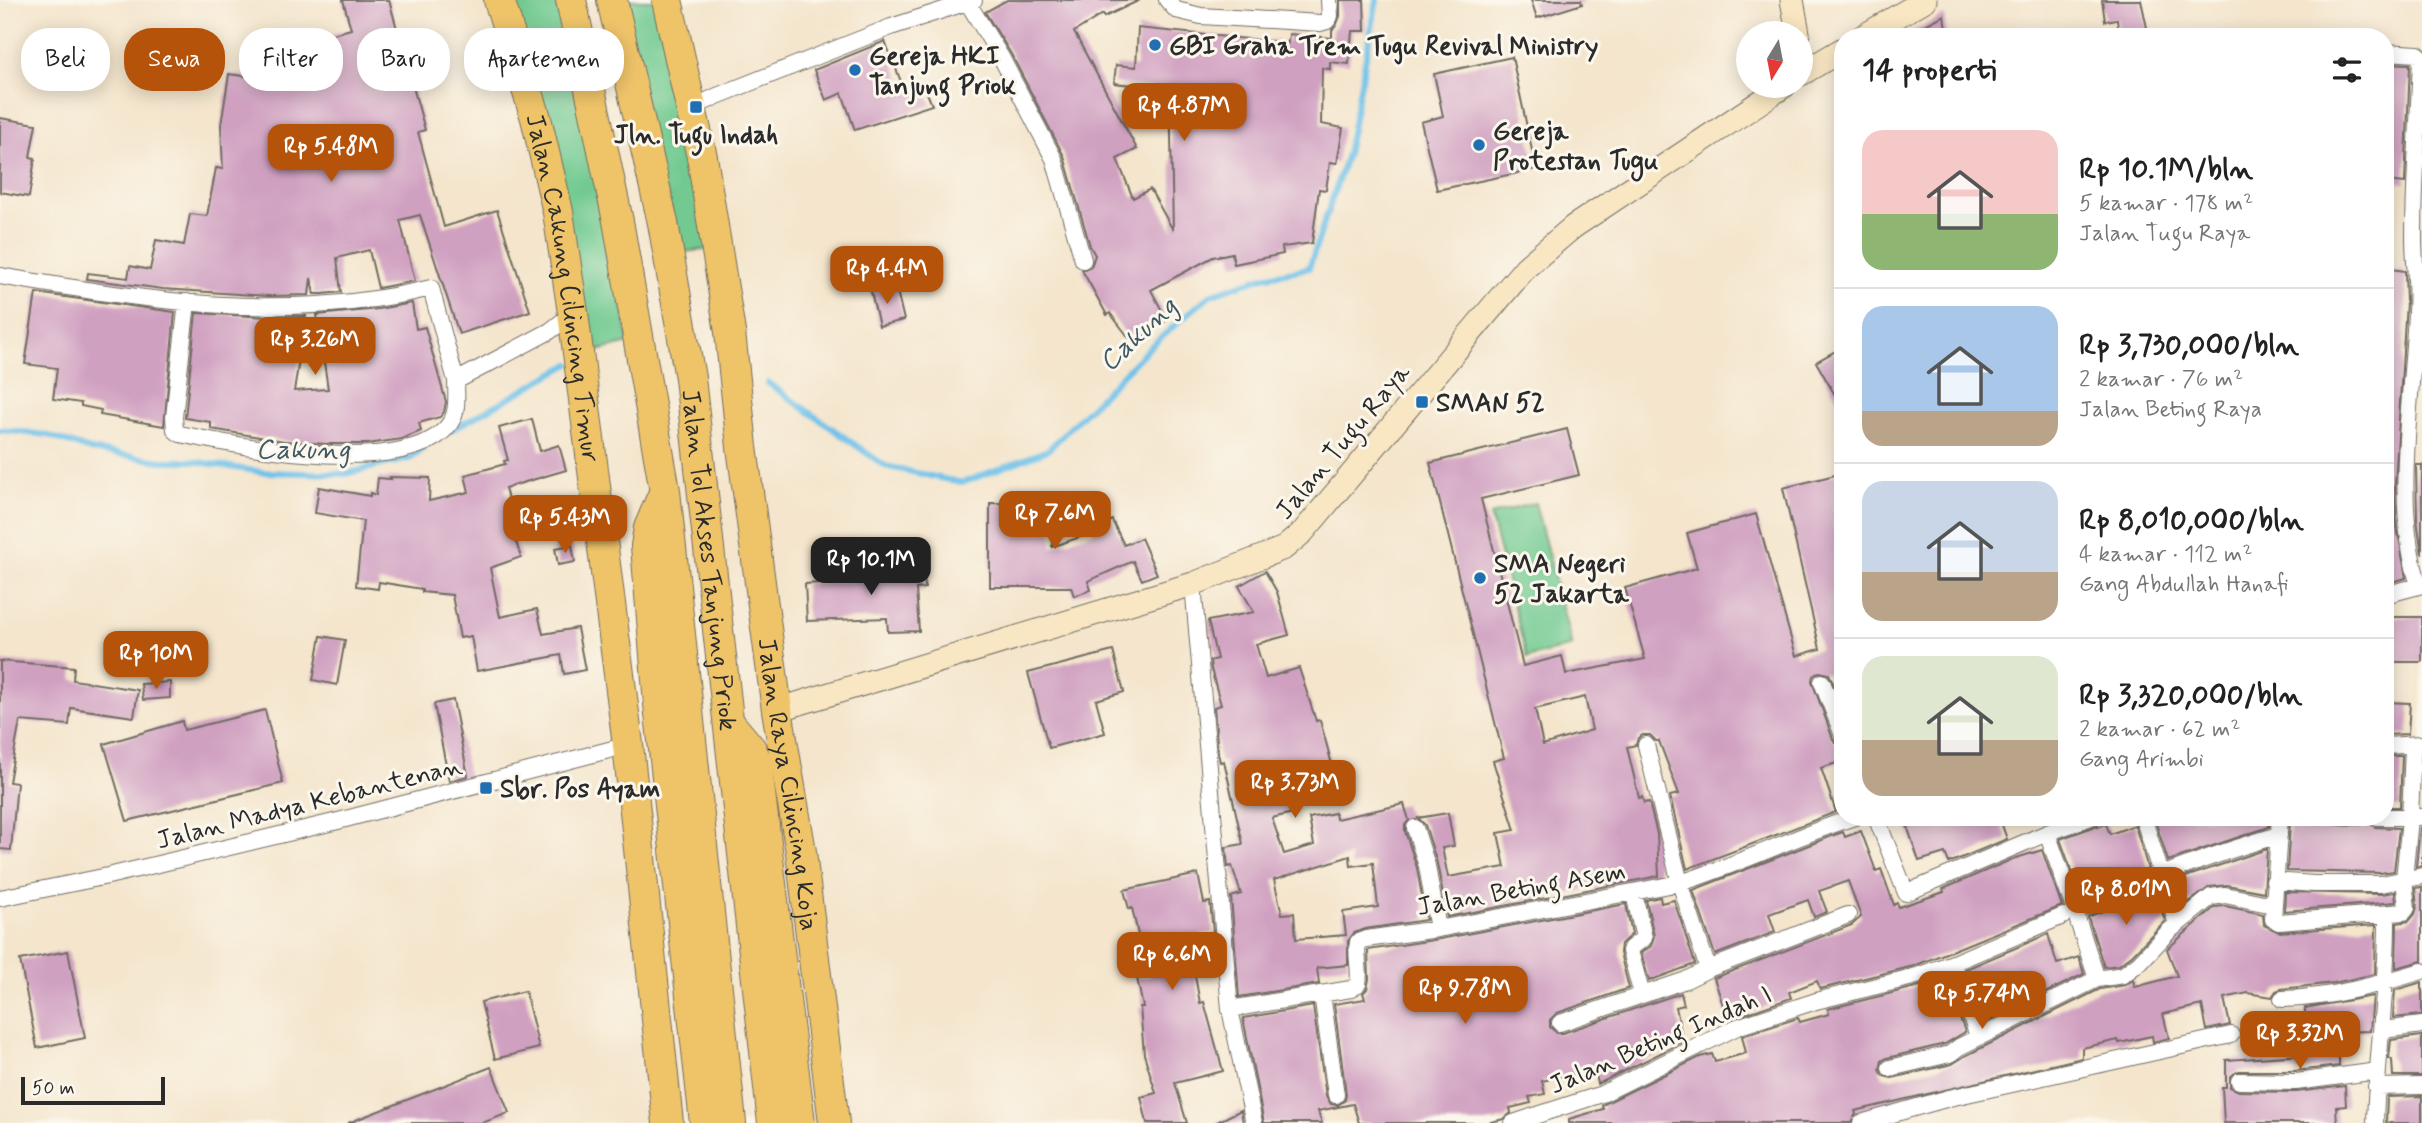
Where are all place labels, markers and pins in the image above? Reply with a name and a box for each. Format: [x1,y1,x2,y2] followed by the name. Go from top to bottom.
[1169,30,1598,65] place label: GBI Graha Trem Tugu Revival Ministry
[1147,37,1163,53] marker: GBI Graha Trem Tugu Revival Ministry
[869,40,1016,107] place label: Gereja HKI Tanjung Priok
[847,62,863,78] marker: Gereja HKI Tanjung Priok
[1112,83,1256,143] pin: Rp 4.87M
[688,99,704,115] marker: Jln. Tugu Indah
[1493,115,1658,182] place label: Gereja Protestan Tugu
[614,119,778,156] place label: Jln. Tugu Indah
[259,124,403,184] pin: Rp 5.48M
[1471,137,1487,153] marker: Gereja Protestan Tugu
[822,246,952,306] pin: Rp 4.4M
[243,318,387,377] pin: Rp 3.26M
[1436,387,1545,421] place label: SMAN 52
[1414,394,1430,410] marker: SMAN 52
[990,491,1120,551] pin: Rp 7.6M
[493,496,637,555] pin: Rp 5.43M
[799,538,943,597] pin: Rp 10.1M
[1494,548,1630,612] place label: SMA Negeri 52 Jakarta
[1472,570,1488,586] marker: SMA Negeri 52 Jakarta
[99,632,213,691] pin: Rp 10M
[1223,760,1367,820] pin: Rp 3.73M
[500,773,660,807] place label: Sbr. Pos Ayam
[478,780,494,796] marker: Sbr. Pos Ayam
[2054,867,2198,927] pin: Rp 8.01M
[1107,932,1237,992] pin: Rp 6.6M
[1393,967,1537,1026] pin: Rp 9.78M
[1910,972,2054,1031] pin: Rp 5.74M
[2228,1012,2372,1071] pin: Rp 3.32M

